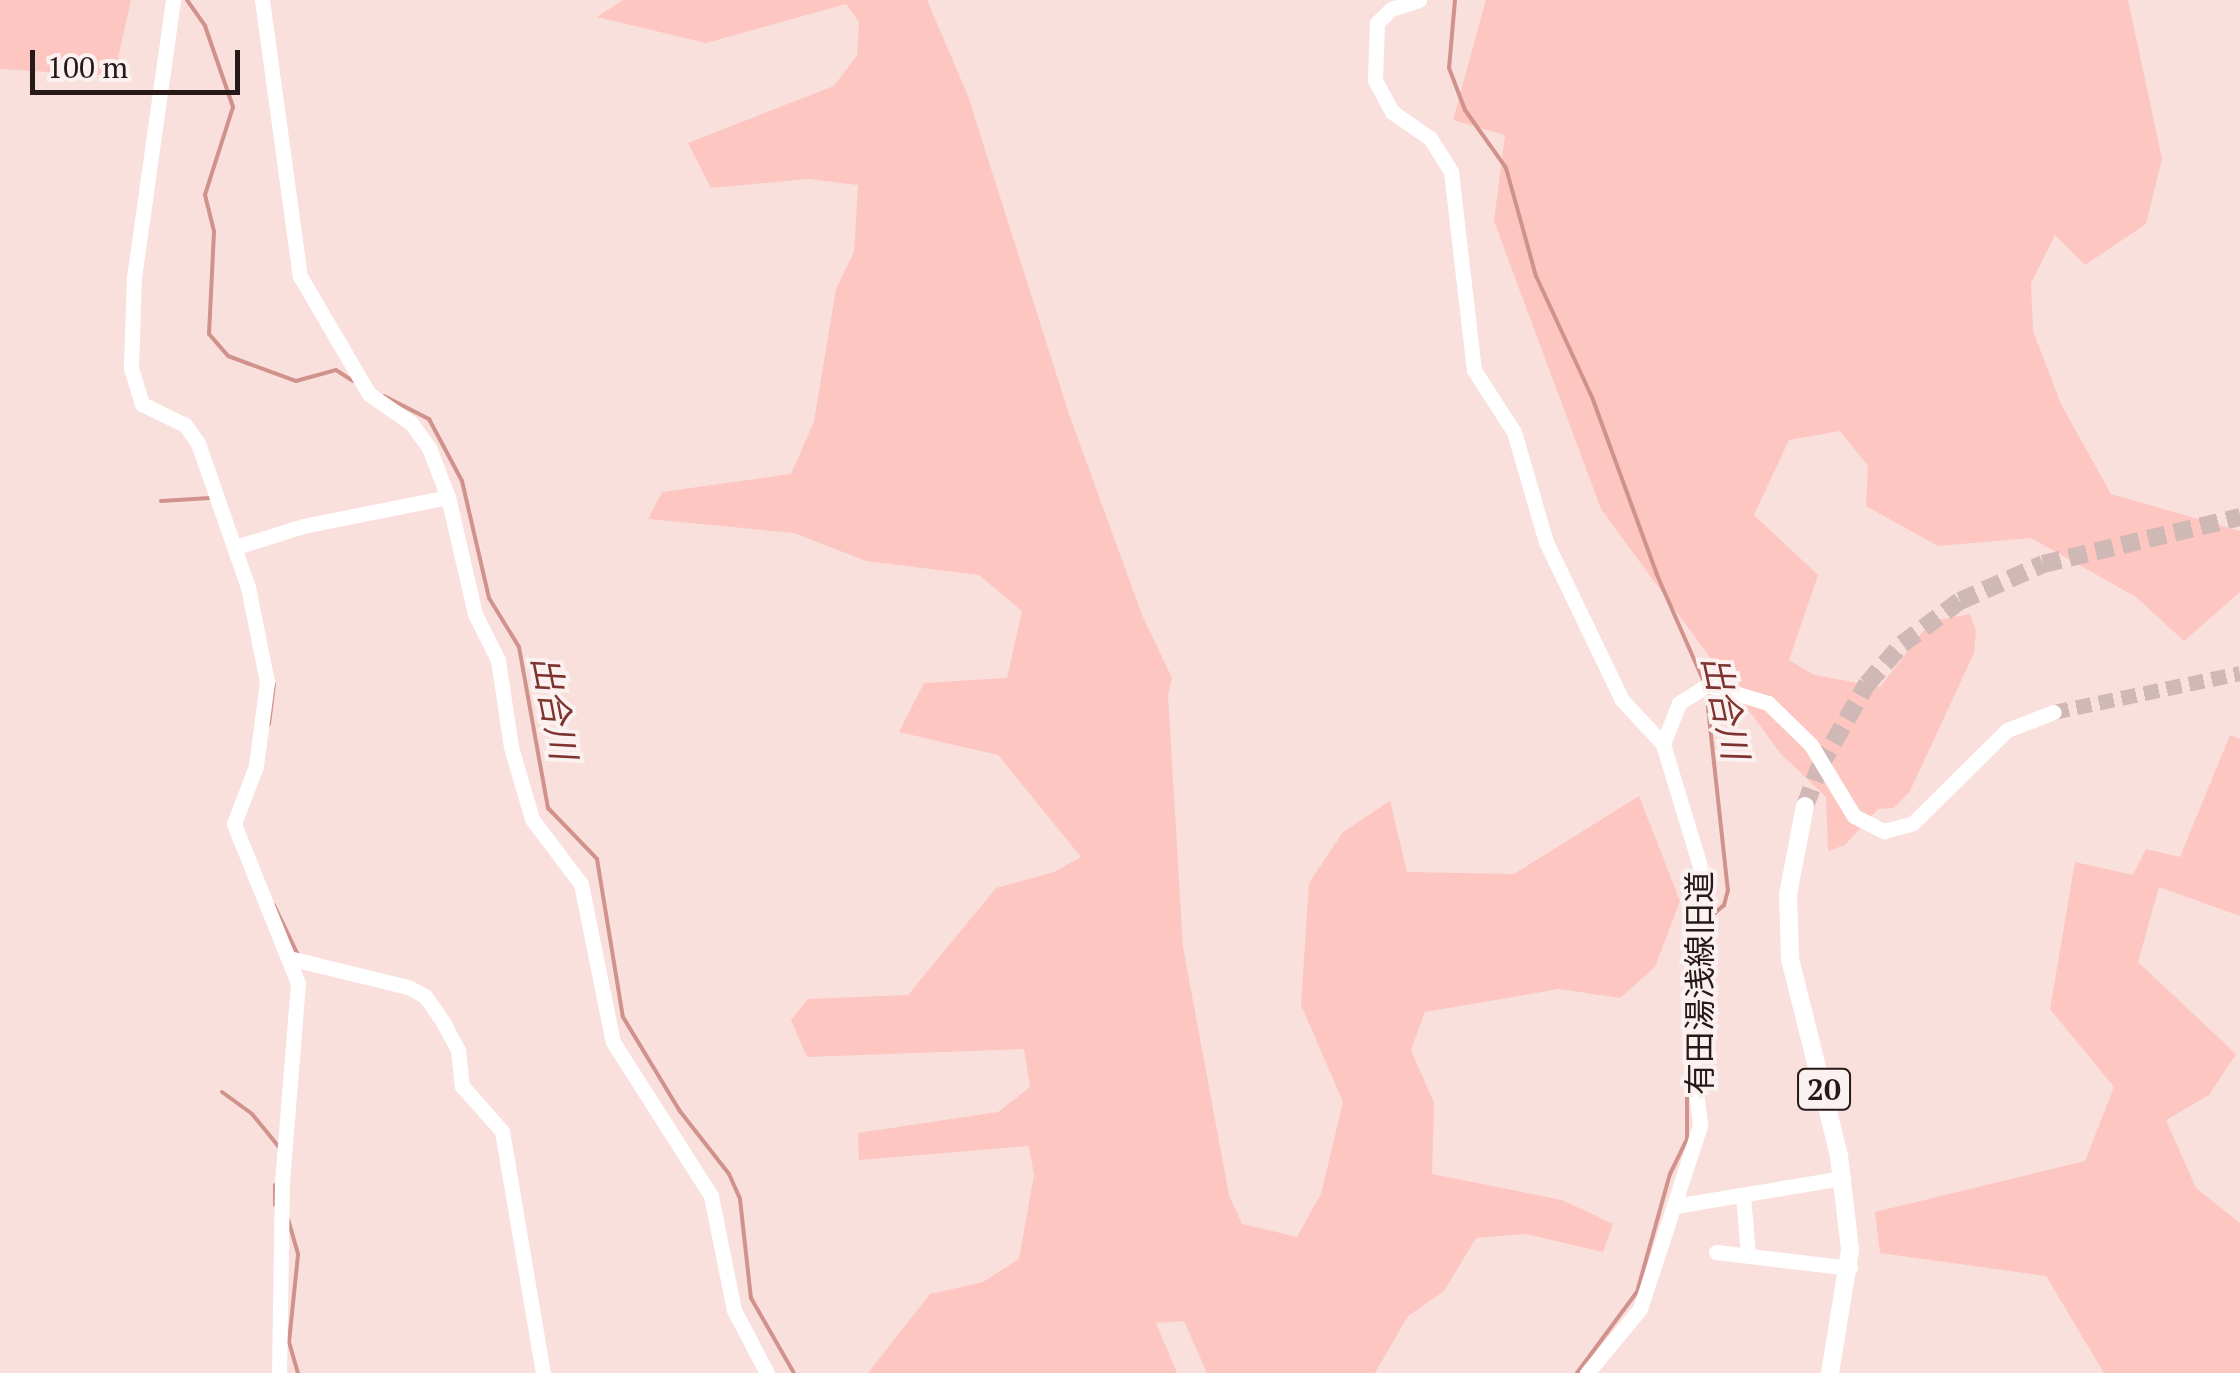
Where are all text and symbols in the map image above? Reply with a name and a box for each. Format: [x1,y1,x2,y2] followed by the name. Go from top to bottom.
[35,30,245,92] scale bar
[47,47,128,87] text: 100 m
[524,651,586,763] water label: 出合川
[1695,651,1757,763] water label: 出合川
[1680,871,1718,1095] street label: 有田湯浅線旧道
[1796,1064,1852,1114] road number: 20

